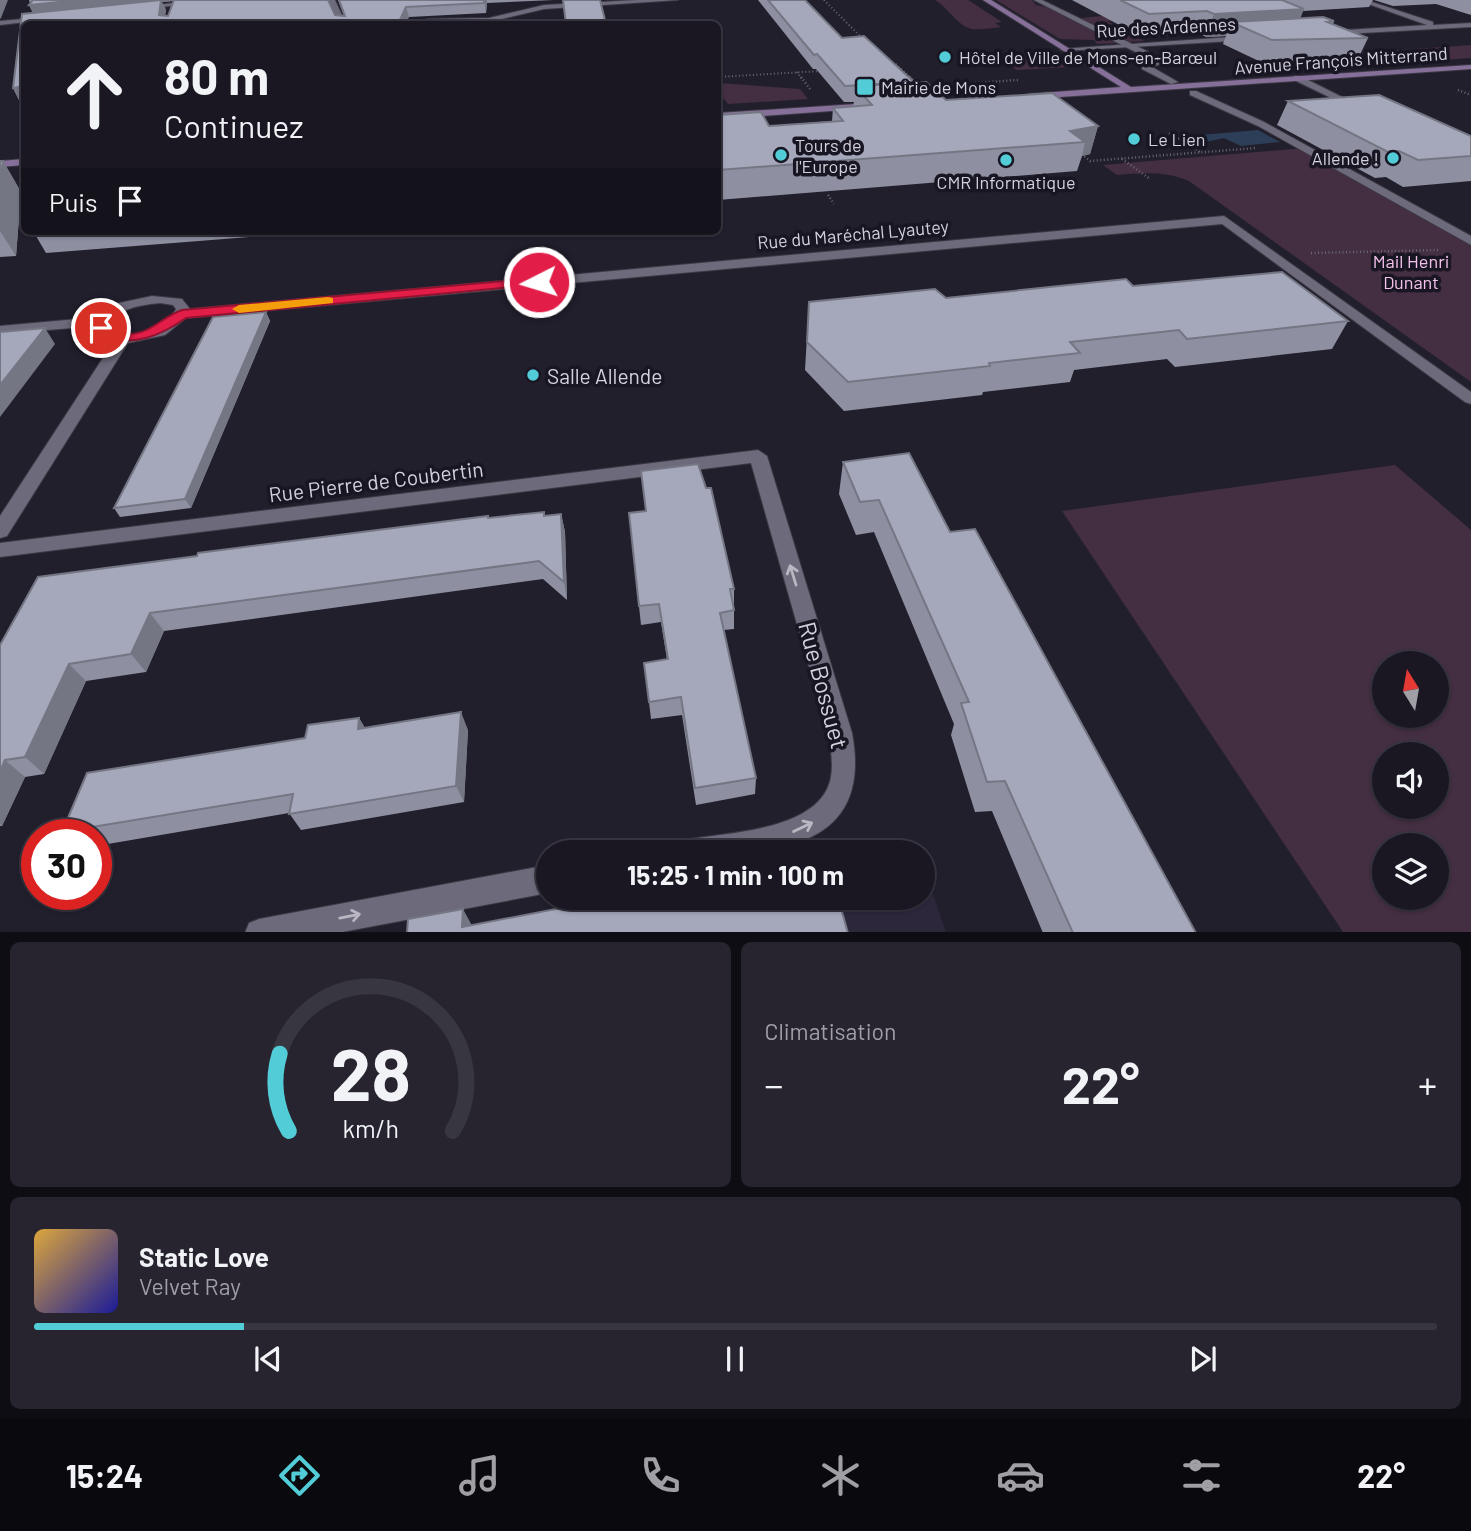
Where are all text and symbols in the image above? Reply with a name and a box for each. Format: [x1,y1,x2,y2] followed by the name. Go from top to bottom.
[1096,12,1236,42] street label: Rue des Ardennes
[1234,42,1448,78] street label: Avenue François Mitterrand
[164,46,269,105] text: 80 m
[959,46,1217,68] place label: Hôtel de Ville de Mons-en-Barœul
[49,49,140,140] icon: ahead
[937,49,953,65] marker: Hôtel de Ville de Mons-en-Barœul
[881,76,996,98] place label: Mairie de Mons
[855,77,875,97] marker: Mairie de Mons
[164,106,304,144] text: Continuez
[1148,128,1206,150] place label: Le Lien
[1126,131,1142,147] marker: Le Lien
[795,134,862,177] place label: Tours de l'Europe
[773,147,789,163] marker: Tours de l'Europe
[1312,147,1379,169] place label: Allende !
[1385,150,1401,166] marker: Allende !
[998,152,1014,168] marker: CMR Informatique
[936,171,1076,193] place label: CMR Informatique
[111,182,149,220] icon: arrive
[49,186,97,217] text: Puis
[756,215,950,253] street label: Rue du Maréchal Lyautey
[502,245,576,319] position arrow
[1373,250,1449,293] park label: Mail Henri Dunant
[71,298,131,358] pin
[82,309,120,347] icon: arrive
[547,363,662,388] place label: Salle Allende
[525,367,541,383] marker: Salle Allende
[267,455,485,507] street label: Rue Pierre de Coubertin
[786,564,799,586] one-way arrow
[793,618,855,752] street label: Rue Bossuet
[1372,651,1449,728] north arrow
[1372,651,1449,910] map controls
[1372,742,1449,819] button: sound
[21,819,112,910] speed limit sign: 30
[792,819,813,833] one-way arrow
[1372,833,1449,910] button: layers
[627,859,844,890] text: 15:25 · 1 min · 100 m
[338,908,361,922] one-way arrow
[765,1017,896,1045] text: Climatisation
[330,1028,410,1116] text: 28
[1062,1052,1140,1114] text: 22°
[765,1061,784,1107] text: −
[1418,1061,1437,1107] text: +
[342,1112,399,1142] text: km/h
[139,1241,269,1272] text: Static Love
[139,1272,241,1300] text: Velvet Ray
[249,1340,287,1378] icon: previous
[716,1340,754,1378] icon: pause
[1184,1340,1222,1378] icon: next
[275,1451,324,1500] icon: directions
[455,1451,504,1500] icon: music
[636,1451,685,1500] icon: phone
[816,1451,865,1500] icon: climate
[996,1451,1045,1500] icon: car
[1177,1451,1226,1500] icon: filters
[66,1456,143,1494] text: 15:24
[1357,1456,1405,1494] text: 22°

